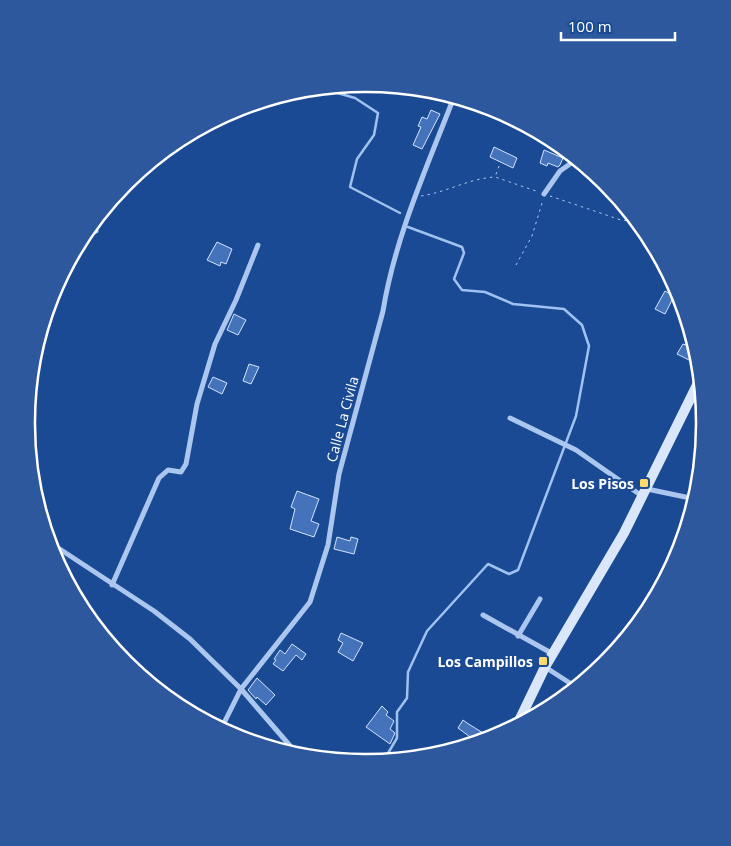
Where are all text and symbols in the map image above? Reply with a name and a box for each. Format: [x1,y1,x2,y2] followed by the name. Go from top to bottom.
[561,10,675,42] scale bar
[568,16,612,36] text: 100 m
[321,374,363,464] street label: Calle La Civila
[571,474,634,493] place label: Los Pisos
[638,477,650,489] marker: Los Pisos
[437,652,533,671] place label: Los Campillos
[537,655,549,667] marker: Los Campillos

